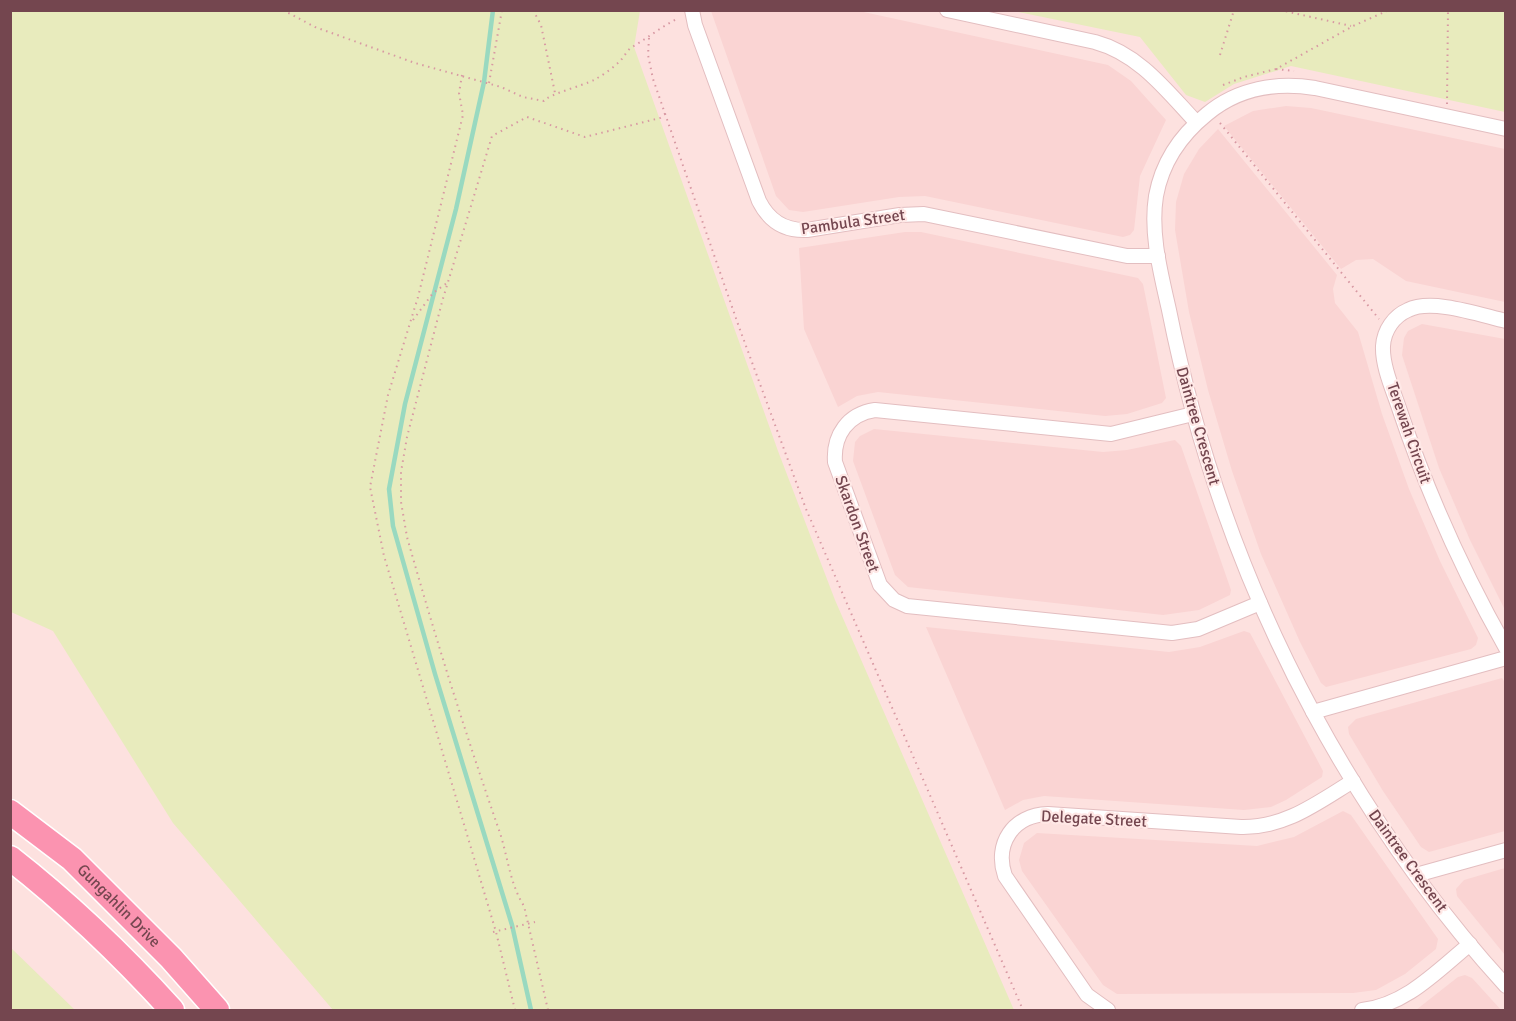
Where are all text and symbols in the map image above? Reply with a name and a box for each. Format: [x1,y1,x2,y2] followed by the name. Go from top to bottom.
[800,205,907,239] street label: Pambula Street
[1172,365,1225,488] street label: Daintree Crescent
[1382,380,1436,486] street label: Terewah Circuit
[830,473,884,575] street label: Skardon Street
[1041,806,1148,832] street label: Delegate Street
[1364,806,1452,917] street label: Daintree Crescent
[73,860,165,952] street label: Gungahlin Drive

